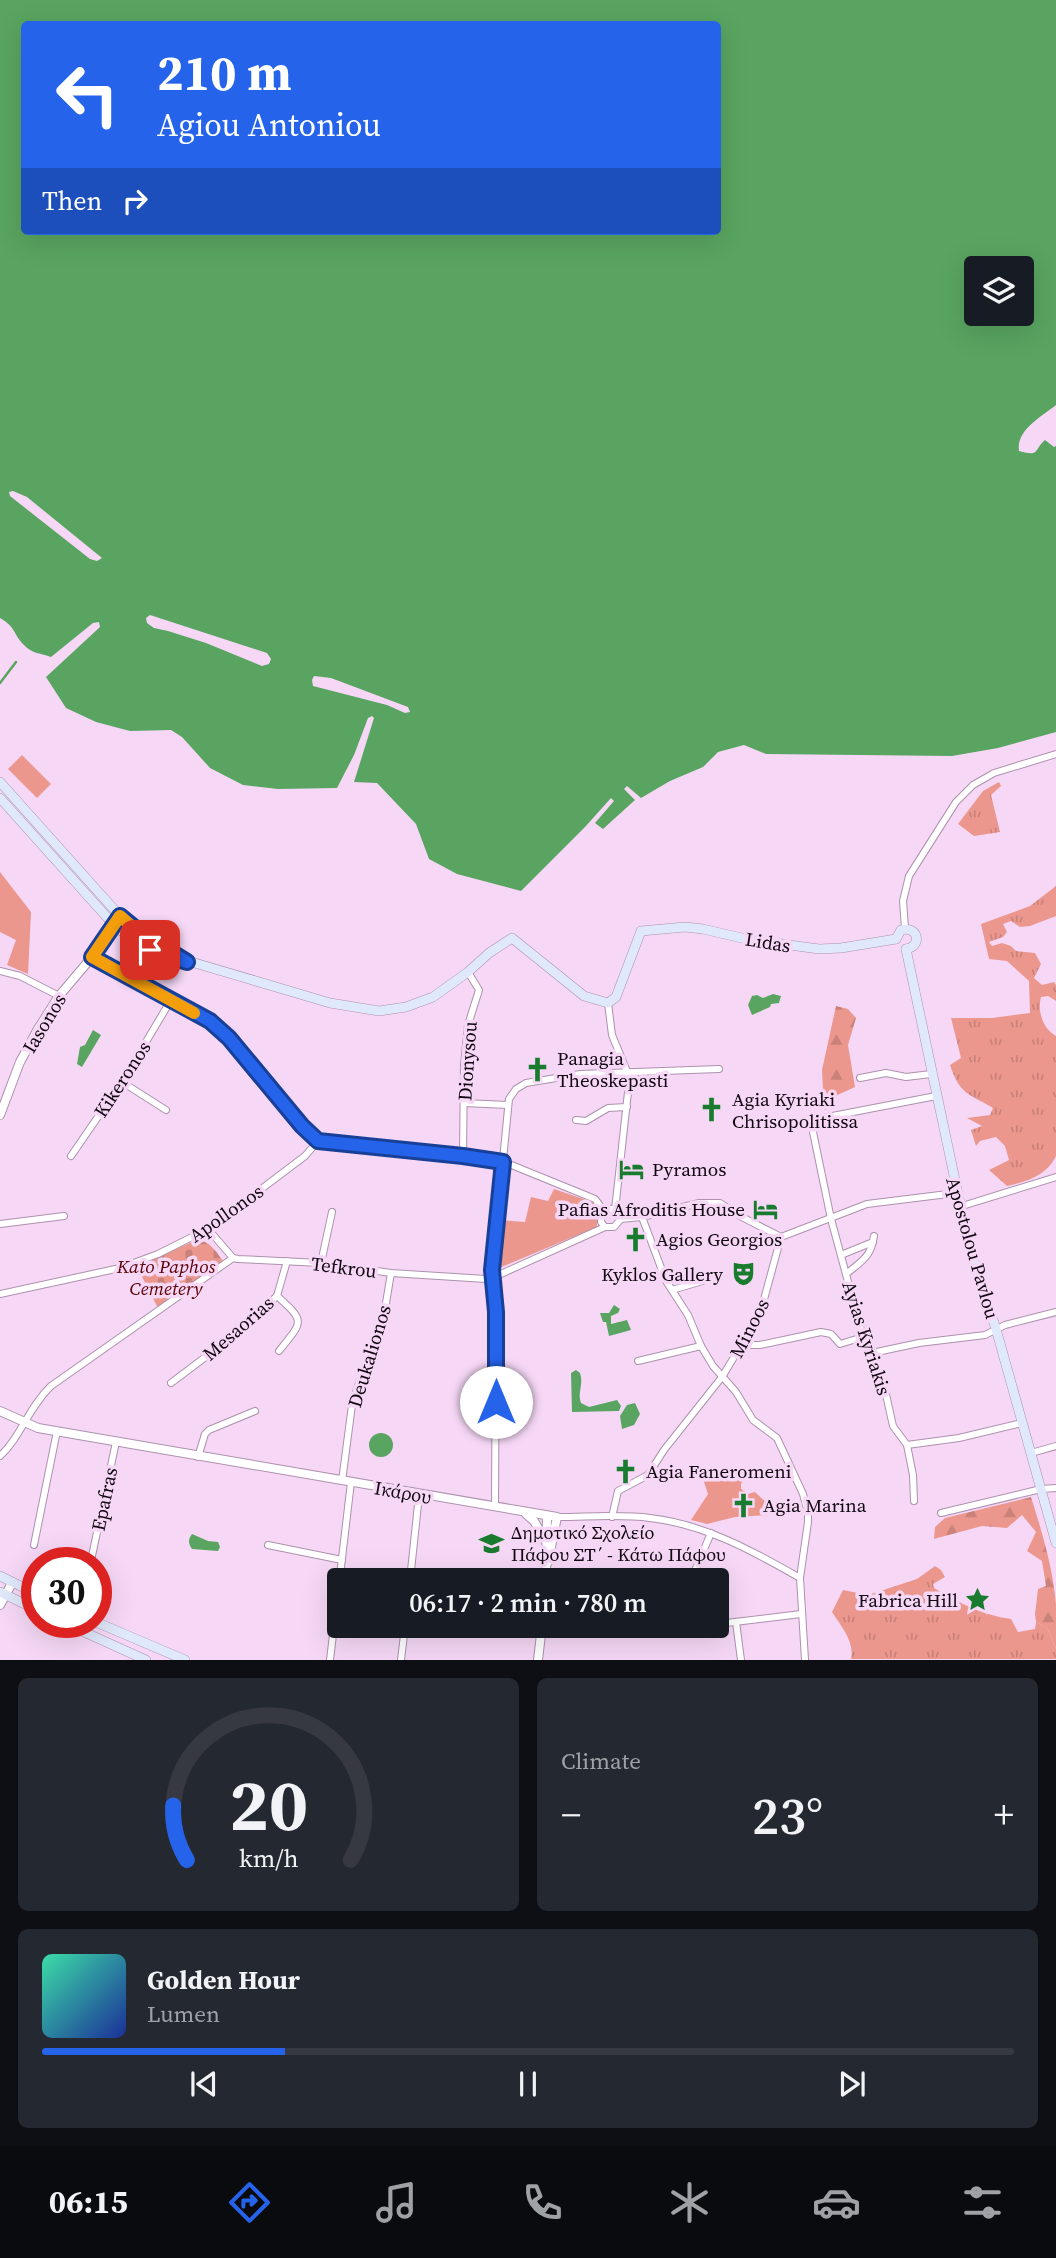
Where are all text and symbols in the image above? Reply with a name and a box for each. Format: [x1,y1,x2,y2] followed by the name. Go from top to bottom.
[157,39,292,106] text: 210 m
[42,49,133,140] icon: left
[157,103,381,147] text: Agiou Antoniou
[116,182,154,220] icon: right
[42,183,102,219] text: Then
[964,256,1034,326] map controls
[964,256,1034,326] button: layers
[120,920,180,980] pin
[743,926,793,958] street label: Lidas
[131,931,169,969] icon: arrive
[16,988,72,1058] street label: Iasonos
[451,1020,483,1102] street label: Dionysou
[88,1036,156,1122] street label: Kikeronos
[557,1045,669,1093] place label: Panagia Theoskepasti
[523,1055,551,1083] church icon: Panagia Theoskepasti
[732,1086,859,1134] place label: Agia Kyriaki Chrisopolitissa
[698,1096,726,1124] church icon: Agia Kyriaki Chrisopolitissa
[618,1155,646,1183] hotel icon: Pyramos
[652,1156,727,1182] place label: Pyramos
[940,1174,1006,1322] street label: Apostolou Pavlou
[184,1178,268,1248] street label: Apollonos
[751,1195,779,1223] hotel icon: Pafias Afroditis House
[558,1196,745,1222] place label: Pafias Afroditis House
[622,1225,650,1253] church icon: Agios Georgios
[656,1226,782,1252] place label: Agios Georgios
[310,1250,378,1284] street label: Tefkrou
[116,1253,215,1301] park label: Kato Paphos Cemetery
[729,1260,757,1288] theatre icon: Kyklos Gallery
[601,1261,723,1287] place label: Kyklos Gallery
[836,1278,898,1398] street label: Ayias Kyriakis
[197,1290,279,1366] street label: Mesaorias
[723,1294,775,1362] street label: Minoos
[341,1301,397,1411] street label: Deukalionos
[459,1365,533,1439] position arrow
[612,1457,640,1485] church icon: Agia Faneromeni
[646,1458,792,1484] place label: Agia Faneromeni
[85,1465,123,1533] street label: Epafras
[373,1474,433,1510] street label: Ικάρου
[729,1491,757,1519] church icon: Agia Marina
[763,1492,867,1518] place label: Agia Marina
[511,1519,726,1567] place label: Δημοτικό Σχολείο Πάφου ΣΤ΄ - Κάτω Πάφου
[477,1529,505,1557] school or university icon: Δημοτικό Σχολείο Πάφου ΣΤ΄ - Κάτω Πάφου
[21,1547,112,1638] speed limit sign: 30
[409,1585,647,1621] text: 06:17 · 2 min · 780 m
[964,1586,992,1614] place icon: Fabrica Hill
[858,1587,958,1613] place label: Fabrica Hill
[561,1745,641,1777] text: Climate
[229,1756,308,1855] text: 20
[752,1780,823,1851] text: 23°
[561,1789,581,1841] text: −
[994,1789,1014,1841] text: +
[239,1841,298,1875] text: km/h
[147,1962,300,1998] text: Golden Hour
[147,1998,220,2030] text: Lumen
[185,2065,223,2103] icon: previous
[509,2065,547,2103] icon: pause
[833,2065,871,2103] icon: next
[225,2178,274,2227] icon: directions
[372,2178,421,2227] icon: music
[518,2178,567,2227] icon: phone
[665,2178,714,2227] icon: climate
[812,2178,861,2227] icon: car
[958,2178,1007,2227] icon: filters
[49,2180,128,2224] text: 06:15

